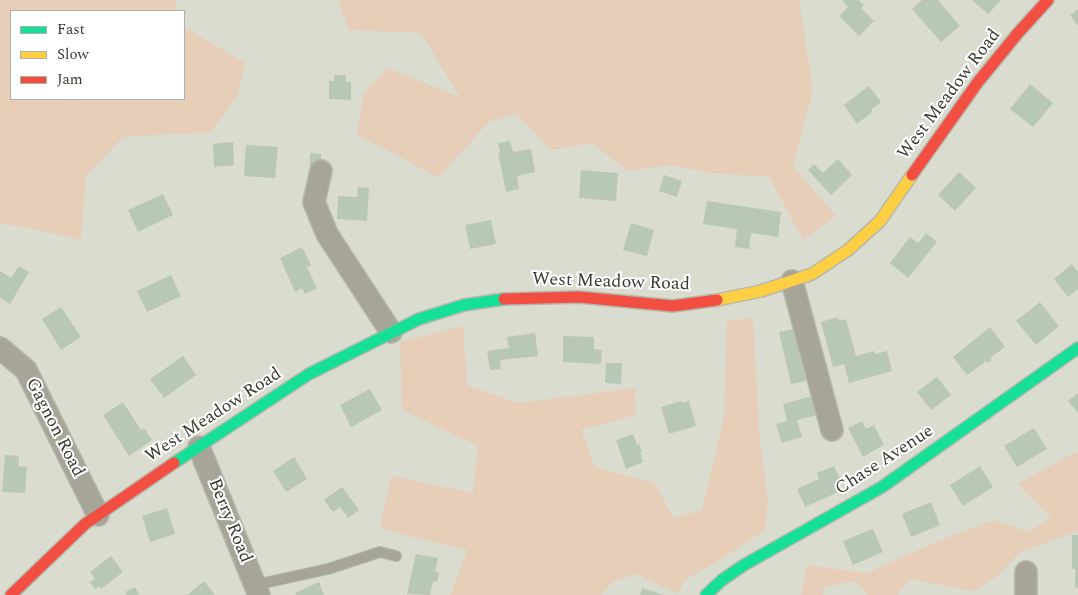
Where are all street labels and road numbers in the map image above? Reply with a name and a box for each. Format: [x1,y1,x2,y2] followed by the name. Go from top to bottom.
[894,26,1006,164] street label: West Meadow Road
[532,269,690,297] street label: West Meadow Road
[142,364,286,468] street label: West Meadow Road
[20,375,88,481] street label: Gagnon Road
[832,421,938,501] street label: Chase Avenue
[202,476,256,566] street label: Berry Road

